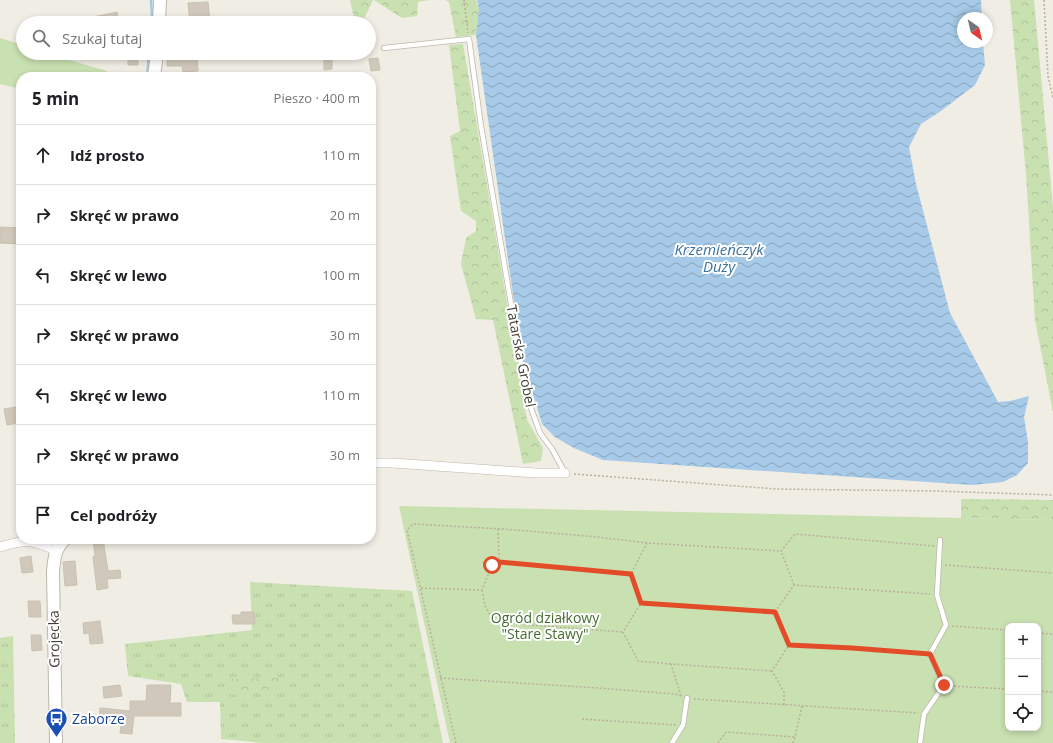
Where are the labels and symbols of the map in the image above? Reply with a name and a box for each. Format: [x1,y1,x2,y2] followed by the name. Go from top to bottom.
[957,12,993,48] north arrow
[674,239,764,276] water label: Krzemieńczyk Duży
[502,303,541,409] street label: Tatarska Grobel
[483,556,501,574] route start
[491,608,600,643] park label: Ogród działkowy "Stare Stawy"
[43,610,64,668] street label: Grojecka
[935,676,953,694] route end
[43,706,69,739] bus stop icon: Zaborze
[72,709,125,728] place label: Zaborze

